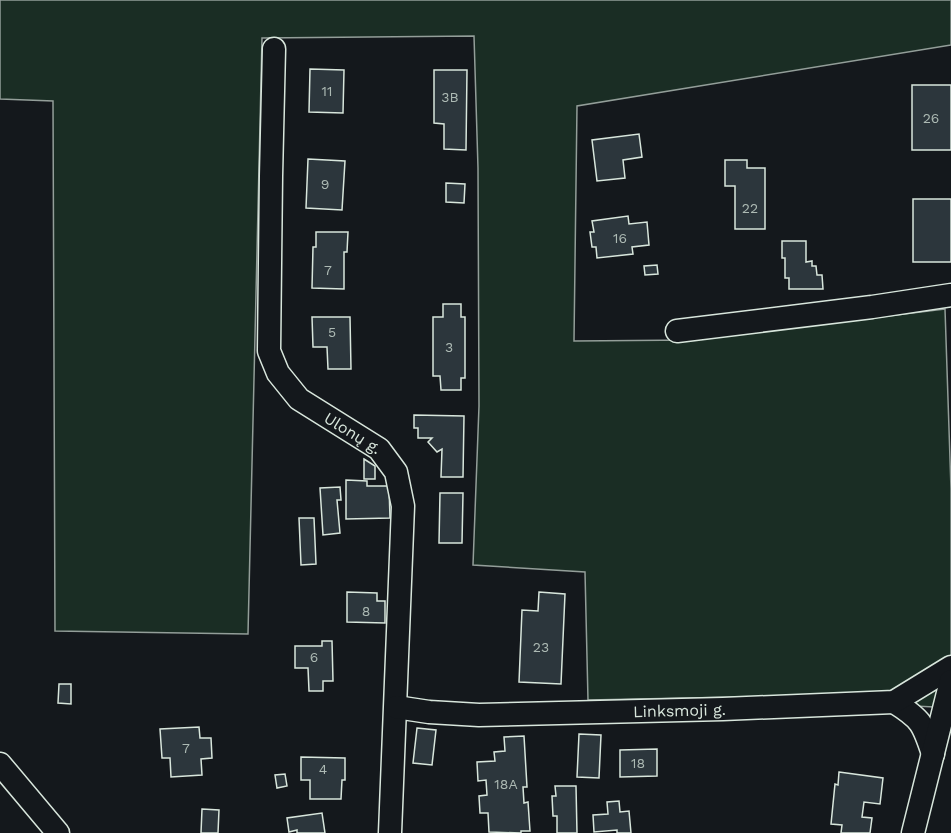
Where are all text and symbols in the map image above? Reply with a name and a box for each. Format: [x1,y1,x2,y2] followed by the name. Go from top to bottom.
[322,83,332,99] house number: 11
[441,89,459,105] house number: 3B
[923,110,939,126] house number: 26
[321,176,329,192] house number: 9
[742,200,758,216] house number: 22
[613,230,627,246] house number: 16
[324,262,332,278] house number: 7
[328,324,336,340] house number: 5
[445,339,453,355] house number: 3
[321,408,385,458] street label: Ulonų g.
[362,603,370,619] house number: 8
[533,639,549,655] house number: 23
[310,649,318,665] house number: 6
[633,700,726,721] street label: Linksmoji g.
[182,740,190,756] house number: 7
[631,755,645,771] house number: 18
[319,761,327,777] house number: 4
[494,776,518,792] house number: 18A

